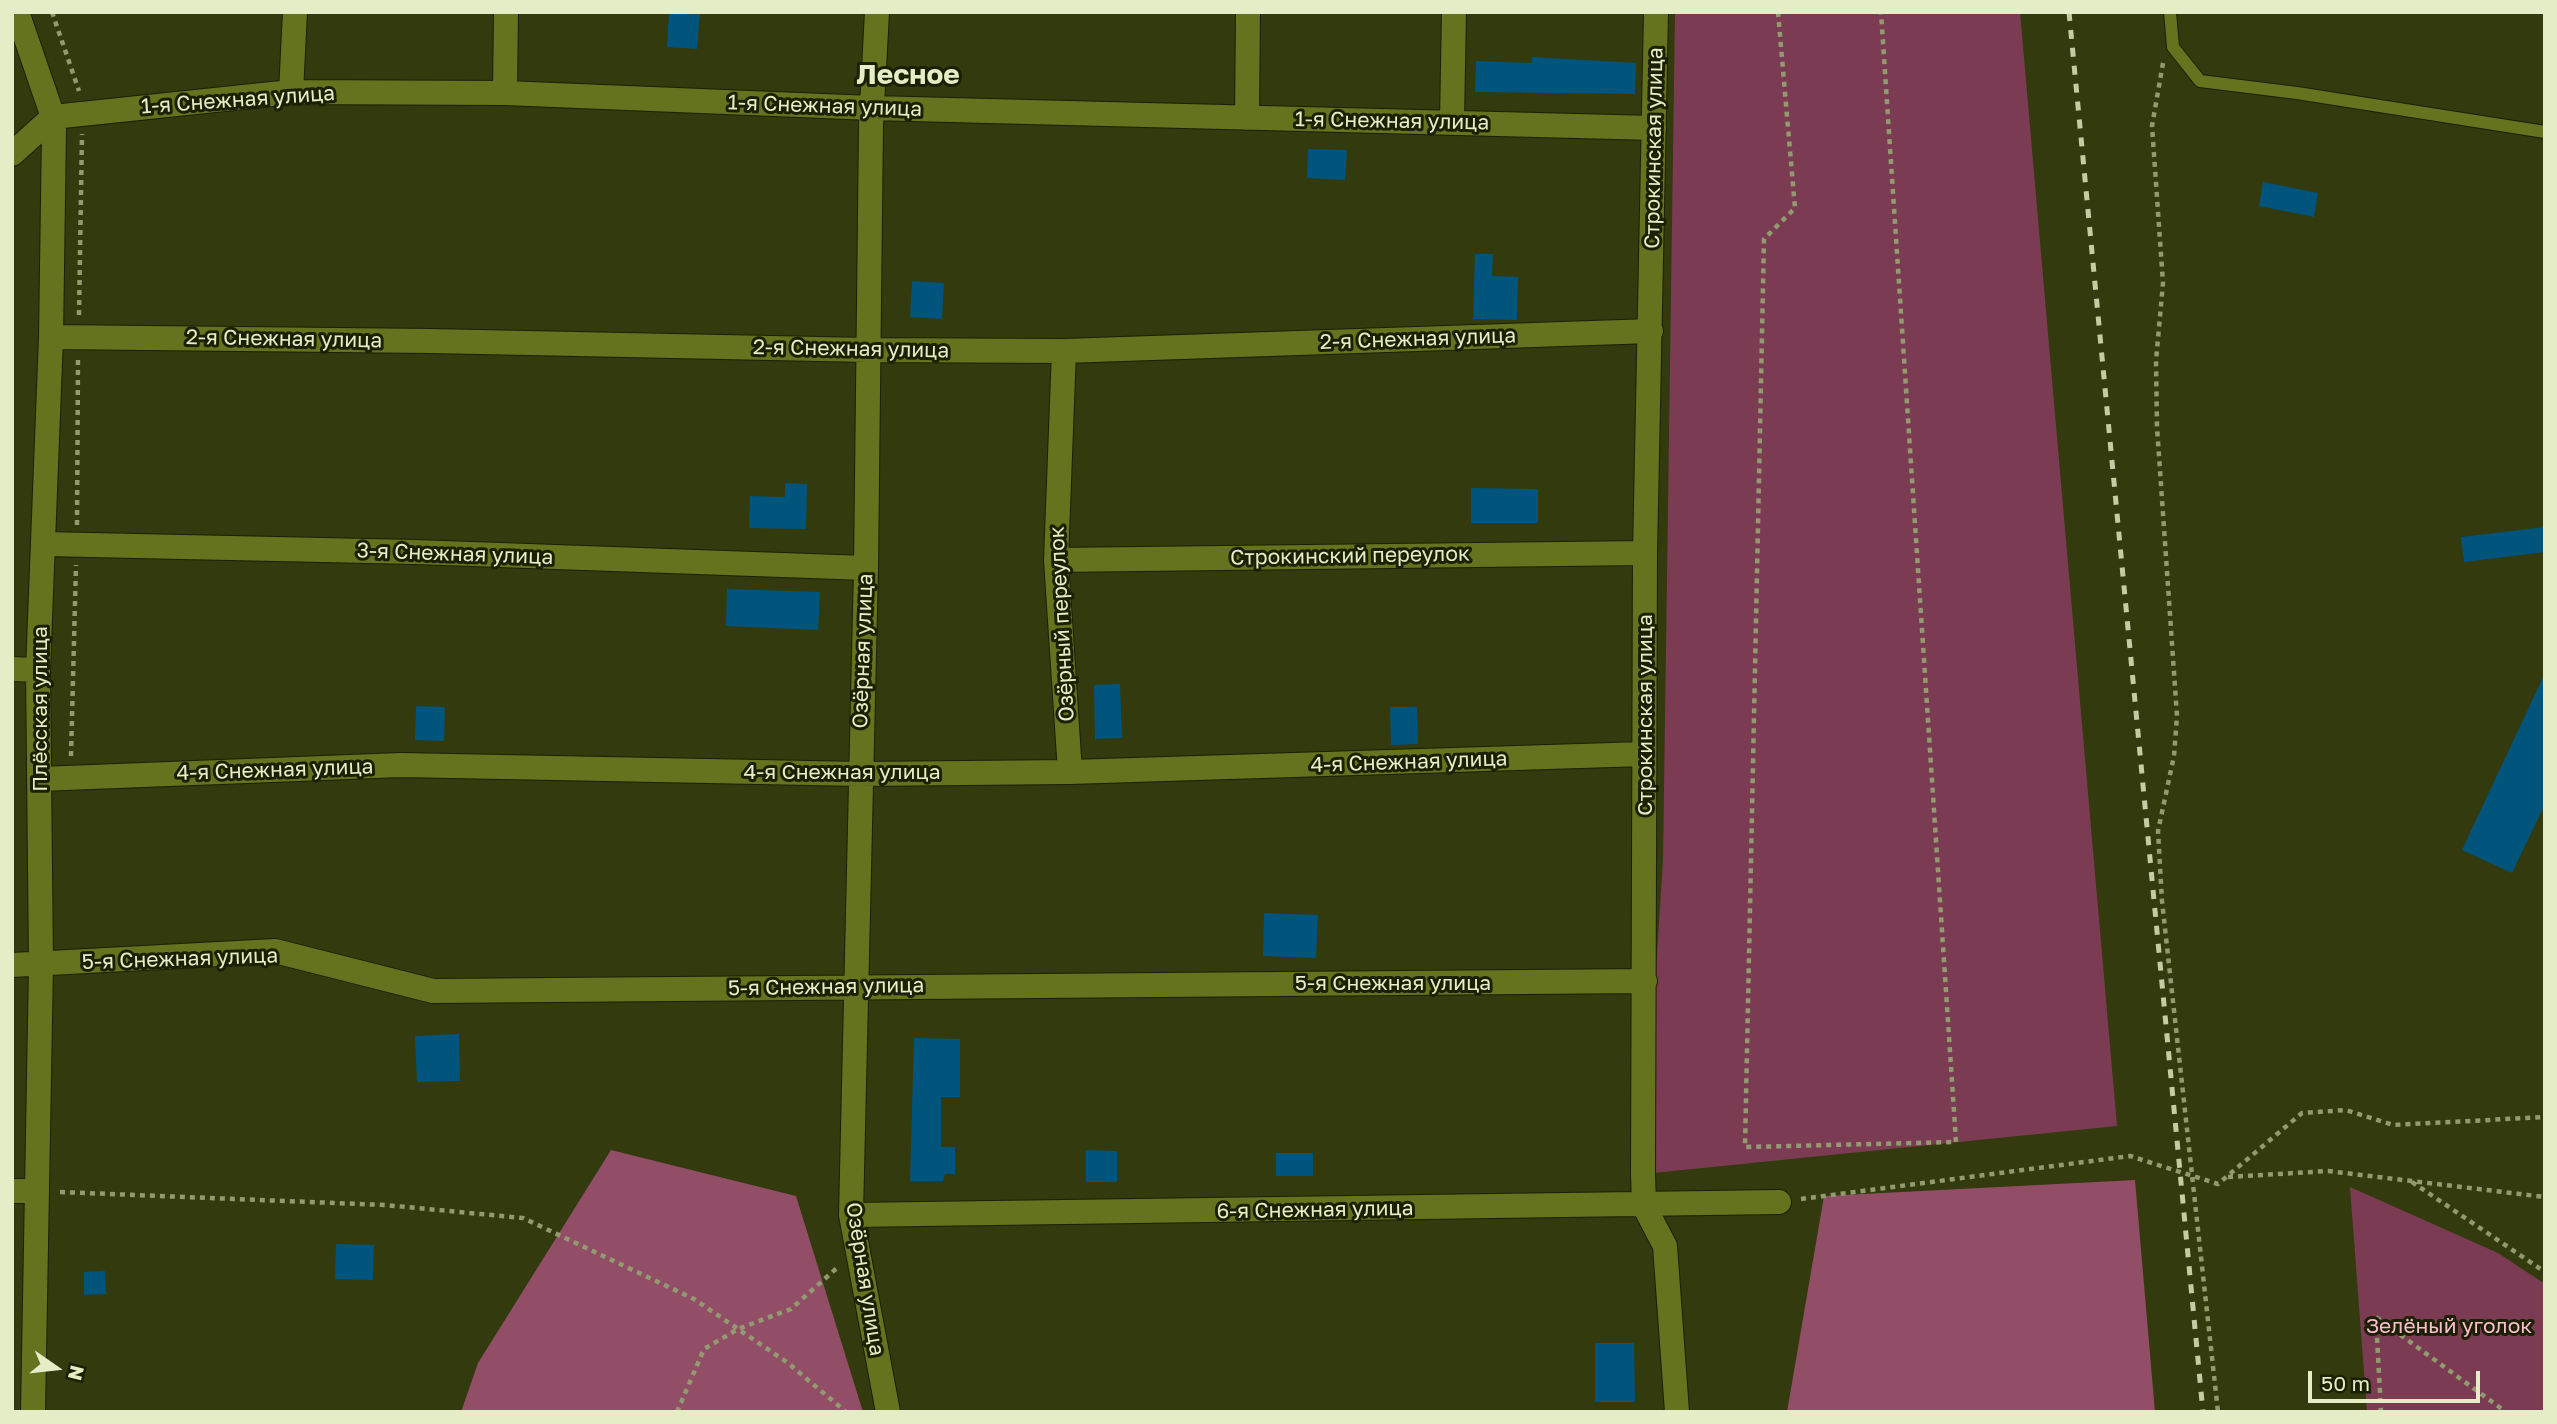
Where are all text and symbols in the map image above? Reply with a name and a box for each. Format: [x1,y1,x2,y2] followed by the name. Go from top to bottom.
[1640,47,1668,249] street label: Строкинская улица
[856,58,960,92] district label: Лесное
[140,81,336,119] street label: 1-я Снежная улица
[727,90,923,122] street label: 1-я Снежная улица
[1295,107,1489,135] street label: 1-я Снежная улица
[1319,323,1517,355] street label: 2-я Снежная улица
[186,325,382,353] street label: 2-я Снежная улица
[753,335,949,363] street label: 2-я Снежная улица
[1044,526,1080,722] street label: Озёрный переулок
[356,538,554,570] street label: 3-я Снежная улица
[1230,541,1470,571] street label: Строкинский переулок
[848,573,878,729] street label: Озёрная улица
[1632,614,1658,816] street label: Строкинская улица
[27,626,53,792] street label: Плёсская улица
[1310,746,1508,778] street label: 4-я Снежная улица
[176,754,374,786] street label: 4-я Снежная улица
[743,759,941,785] street label: 4-я Снежная улица
[81,943,279,975] street label: 5-я Снежная улица
[1295,970,1491,996] street label: 5-я Снежная улица
[728,973,924,1001] street label: 5-я Снежная улица
[1216,1196,1414,1224] street label: 6-я Снежная улица
[840,1200,890,1358] street label: Озёрная улица
[2366,1313,2532,1339] park label: Зелёный уголок
[21,1333,91,1403] north arrow
[2312,1358,2484,1402] scale bar
[64,1363,90,1383] text: N
[2321,1370,2370,1396] text: 50 m

